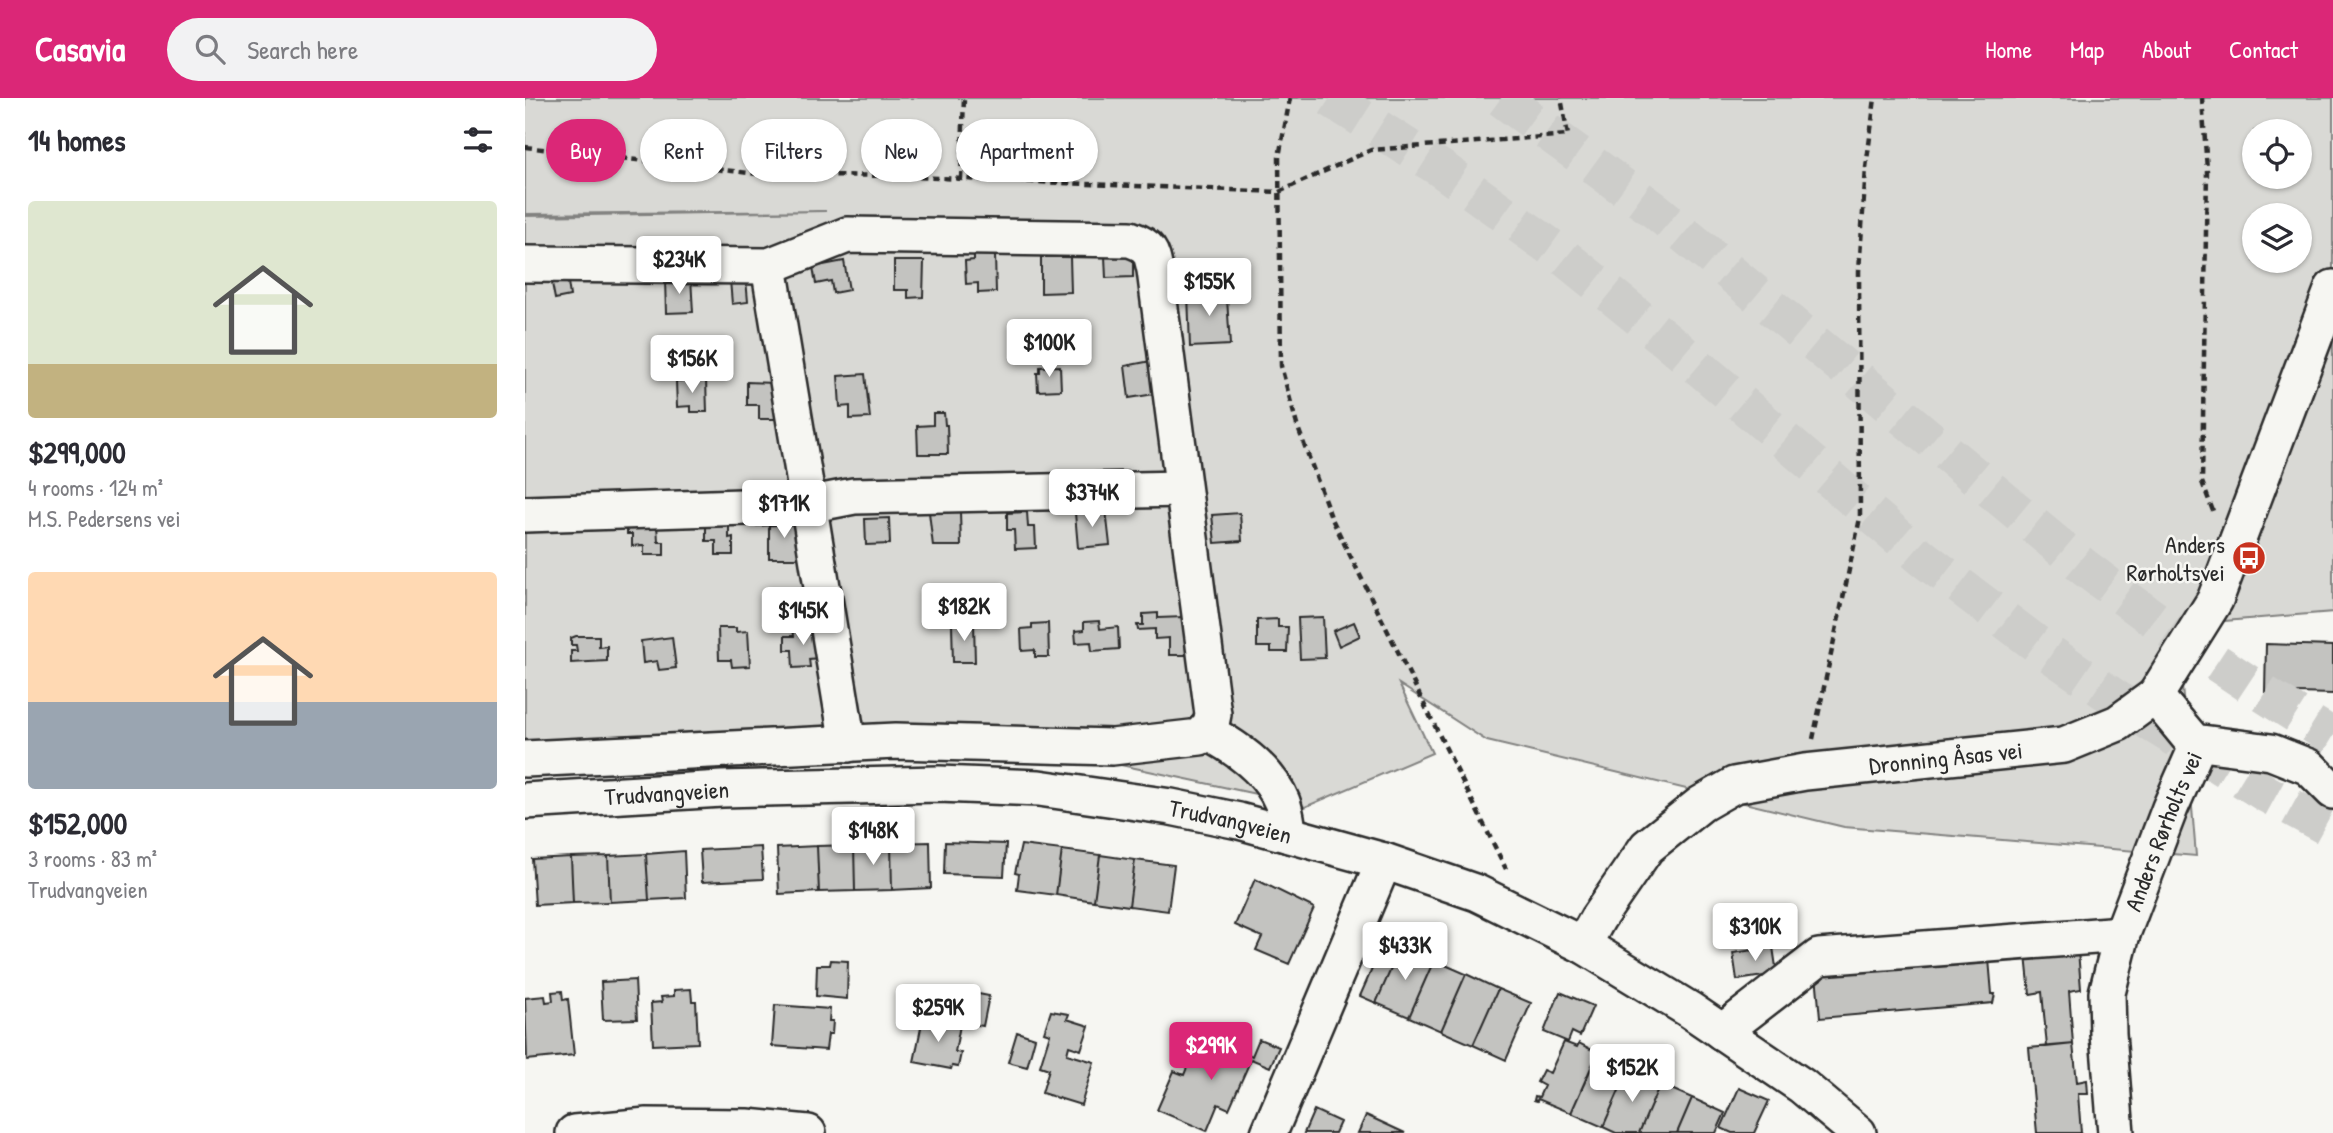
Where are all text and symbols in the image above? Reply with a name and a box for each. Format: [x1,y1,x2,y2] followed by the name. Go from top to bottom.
[167,18,657,81] search box
[35,27,125,71] text: Casavia
[191,30,229,68] icon: search
[247,32,358,67] text: Search here
[1985,33,2032,65] text: Home
[2070,33,2104,65] text: Map
[2142,33,2191,65] text: About
[2229,33,2298,65] text: Contact
[546,119,626,182] chip: Buy
[640,119,727,182] chip: Rent
[741,119,847,182] chip: Filters
[861,119,942,182] chip: New
[956,119,1098,182] chip: Apartment
[2242,119,2312,273] map controls
[2242,119,2312,189] button: locate
[28,120,126,160] text: 14 homes
[459,121,497,159] icon: filters
[2242,203,2312,273] button: layers
[630,236,728,296] pin: $234K
[652,243,706,274] text: $234K
[200,247,326,373] icon: home
[1160,258,1258,318] pin: $155K
[1183,265,1235,296] text: $155K
[1000,320,1098,379] pin: $100K
[1023,326,1075,357] text: $100K
[643,336,741,395] pin: $156K
[667,342,717,373] text: $156K
[28,432,126,472] text: $299,000
[1043,470,1141,529] pin: $374K
[28,472,163,503] text: 4 rooms · 124 m²
[1065,476,1119,507] text: $374K
[735,480,833,540] pin: $171K
[758,487,810,518] text: $171K
[28,503,181,534] text: M.S. Pedersens vei
[2127,528,2225,588] place label: Anders Rørholtsvei
[2230,539,2268,577] bus stop icon: Anders Rørholtsvei
[915,584,1013,643] pin: $182K
[754,588,852,647] pin: $145K
[938,590,990,621] text: $182K
[778,594,828,625] text: $145K
[200,618,326,744] icon: home
[1867,733,2024,781] street label: Dronning Åsas vei
[2116,746,2209,915] street label: Anders Rørholts vei
[603,773,730,812] street label: Trudvangveien
[1166,791,1296,851] street label: Trudvangveien
[28,803,127,843] text: $152,000
[824,808,922,867] pin: $148K
[848,814,898,845] text: $148K
[28,843,157,874] text: 3 rooms · 83 m²
[28,874,148,905] text: Trudvangveien
[1706,904,1804,963] pin: $310K
[1729,910,1781,941] text: $310K
[1356,922,1454,982] pin: $433K
[1379,929,1431,960] text: $433K
[889,984,987,1044] pin: $259K
[912,991,964,1022] text: $259K
[1162,1023,1260,1082] pin: $299K
[1185,1029,1237,1060] text: $299K
[1583,1044,1681,1104] pin: $152K
[1606,1051,1658,1082] text: $152K

